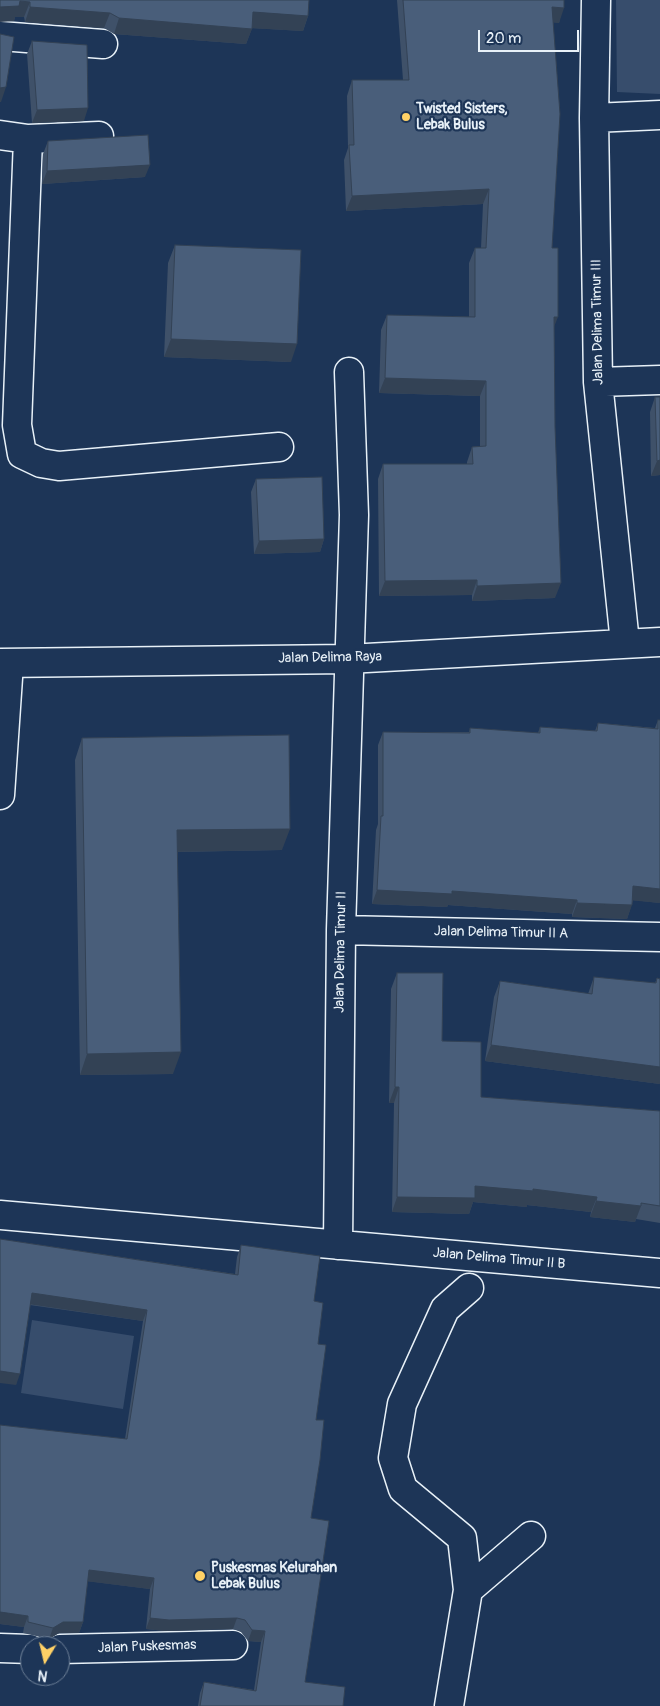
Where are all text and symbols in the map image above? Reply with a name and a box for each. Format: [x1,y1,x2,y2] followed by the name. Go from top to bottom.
[480,20,581,52] scale bar
[486,29,521,48] text: 20 m
[416,101,508,134] place label: Twisted Sisters, Lebak Bulus
[400,111,412,123] marker: Twisted Sisters, Lebak Bulus
[589,259,607,385] street label: Jalan Delima Timur III
[278,649,382,667] street label: Jalan Delima Raya
[332,891,350,1013] street label: Jalan Delima Timur II
[434,923,568,943] street label: Jalan Delima Timur II A
[432,1245,566,1273] street label: Jalan Delima Timur II B
[211,1560,337,1592] place label: Puskesmas Kelurahan Lebak Bulus
[193,1569,207,1583] marker: Puskesmas Kelurahan Lebak Bulus
[20,1636,70,1686] north arrow
[97,1637,197,1657] street label: Jalan Puskesmas
[37,1666,49,1684] text: N

